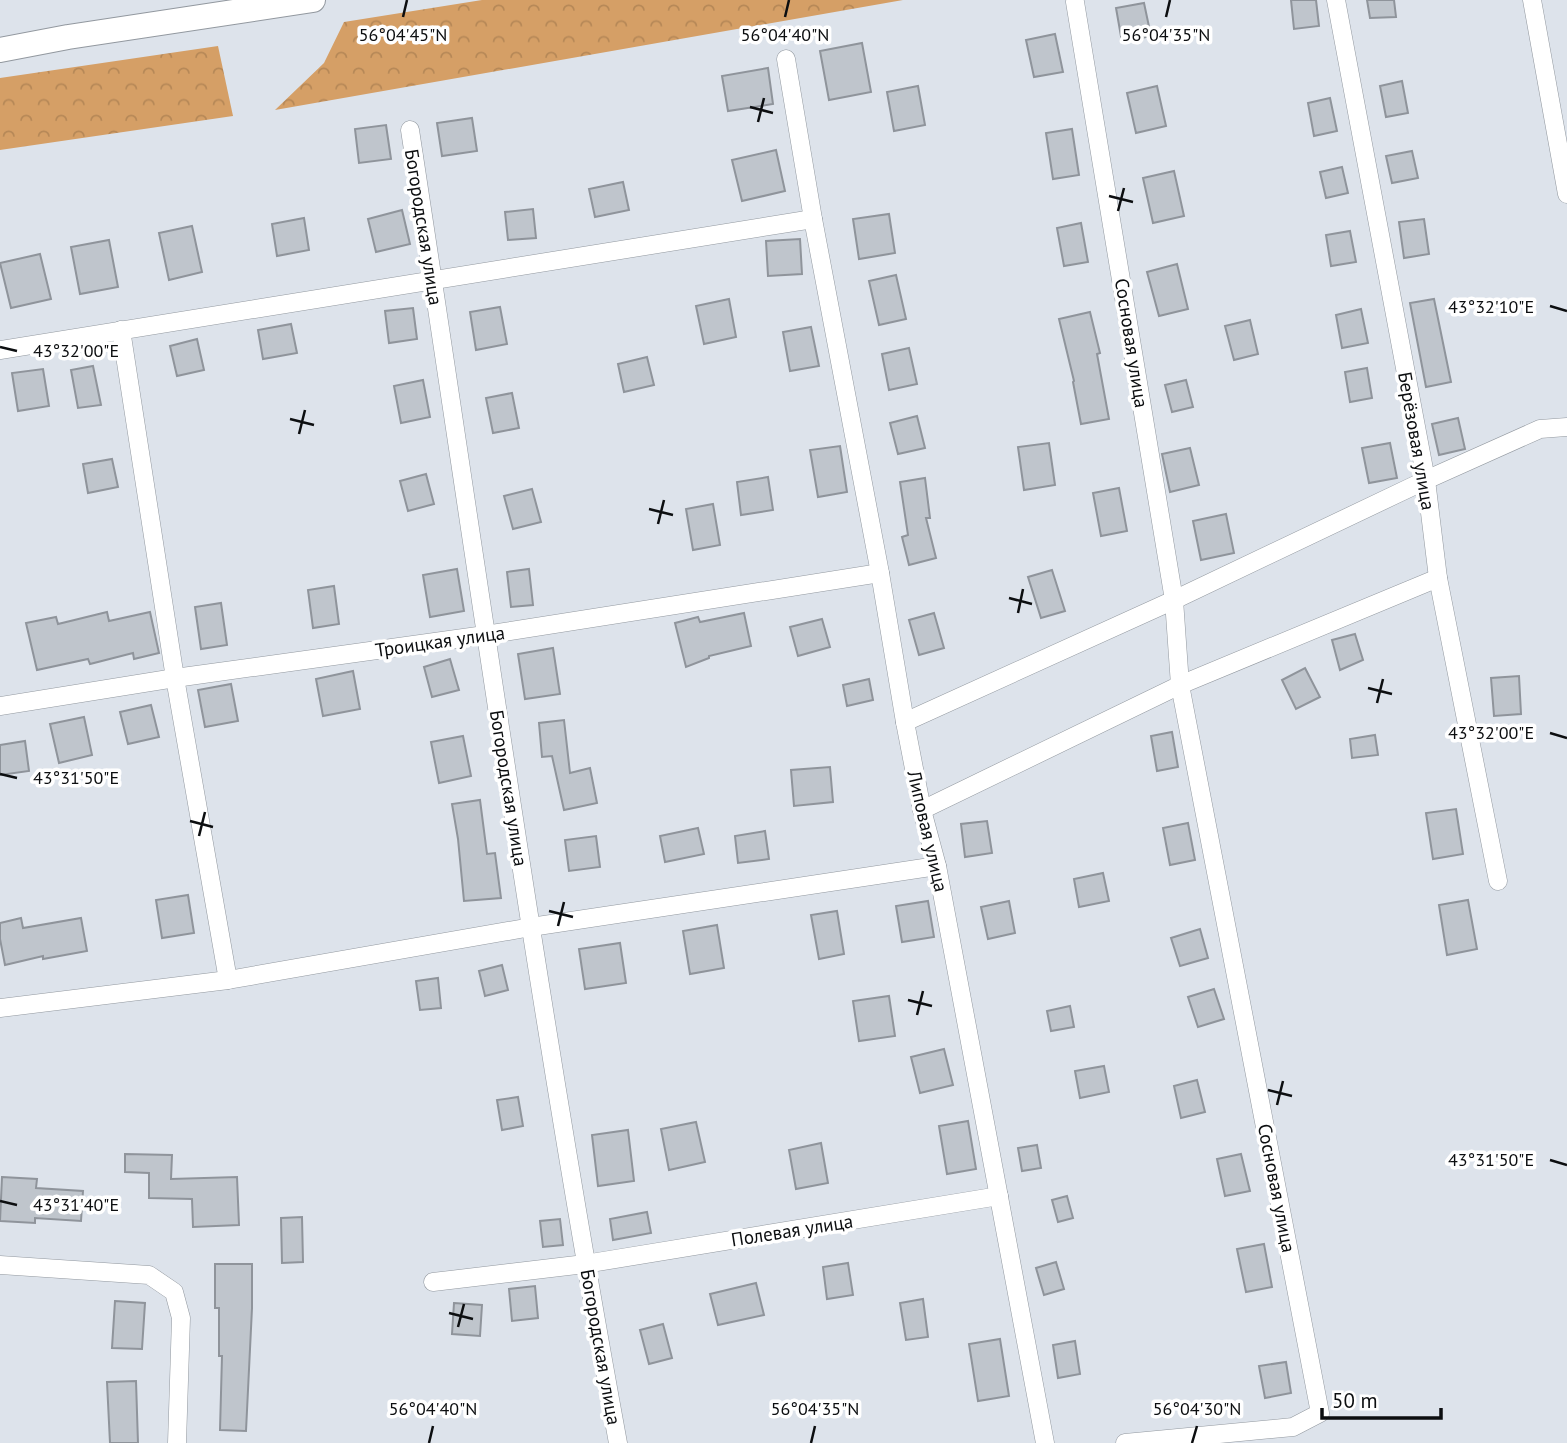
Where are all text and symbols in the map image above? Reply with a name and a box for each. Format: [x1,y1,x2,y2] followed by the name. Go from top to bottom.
[359,23,447,46] text: 56°04'45"N
[741,23,829,46] text: 56°04'40"N
[1122,23,1210,46] text: 56°04'35"N
[400,147,448,307] street label: Богородская улица
[1110,277,1154,409] street label: Сосновая улица
[1448,295,1534,318] text: 43°32'10"E
[33,339,119,362] text: 43°32'00"E
[1393,370,1441,512] street label: Берёзовая улица
[374,620,506,662] street label: Троицкая улица
[485,708,533,868] street label: Богородская улица
[1448,721,1534,744] text: 43°32'00"E
[33,766,119,789] text: 43°31'50"E
[902,767,954,894] street label: Липовая улица
[1253,1122,1301,1254] street label: Сосновая улица
[1448,1148,1534,1171] text: 43°31'50"E
[33,1193,119,1216] text: 43°31'40"E
[729,1209,855,1251] street label: Полевая улица
[575,1267,627,1427] street label: Богородская улица
[1322,1376,1441,1420] scale bar
[1332,1387,1378,1414] text: 50 m
[389,1397,477,1420] text: 56°04'40"N
[771,1397,859,1420] text: 56°04'35"N
[1153,1397,1241,1420] text: 56°04'30"N

